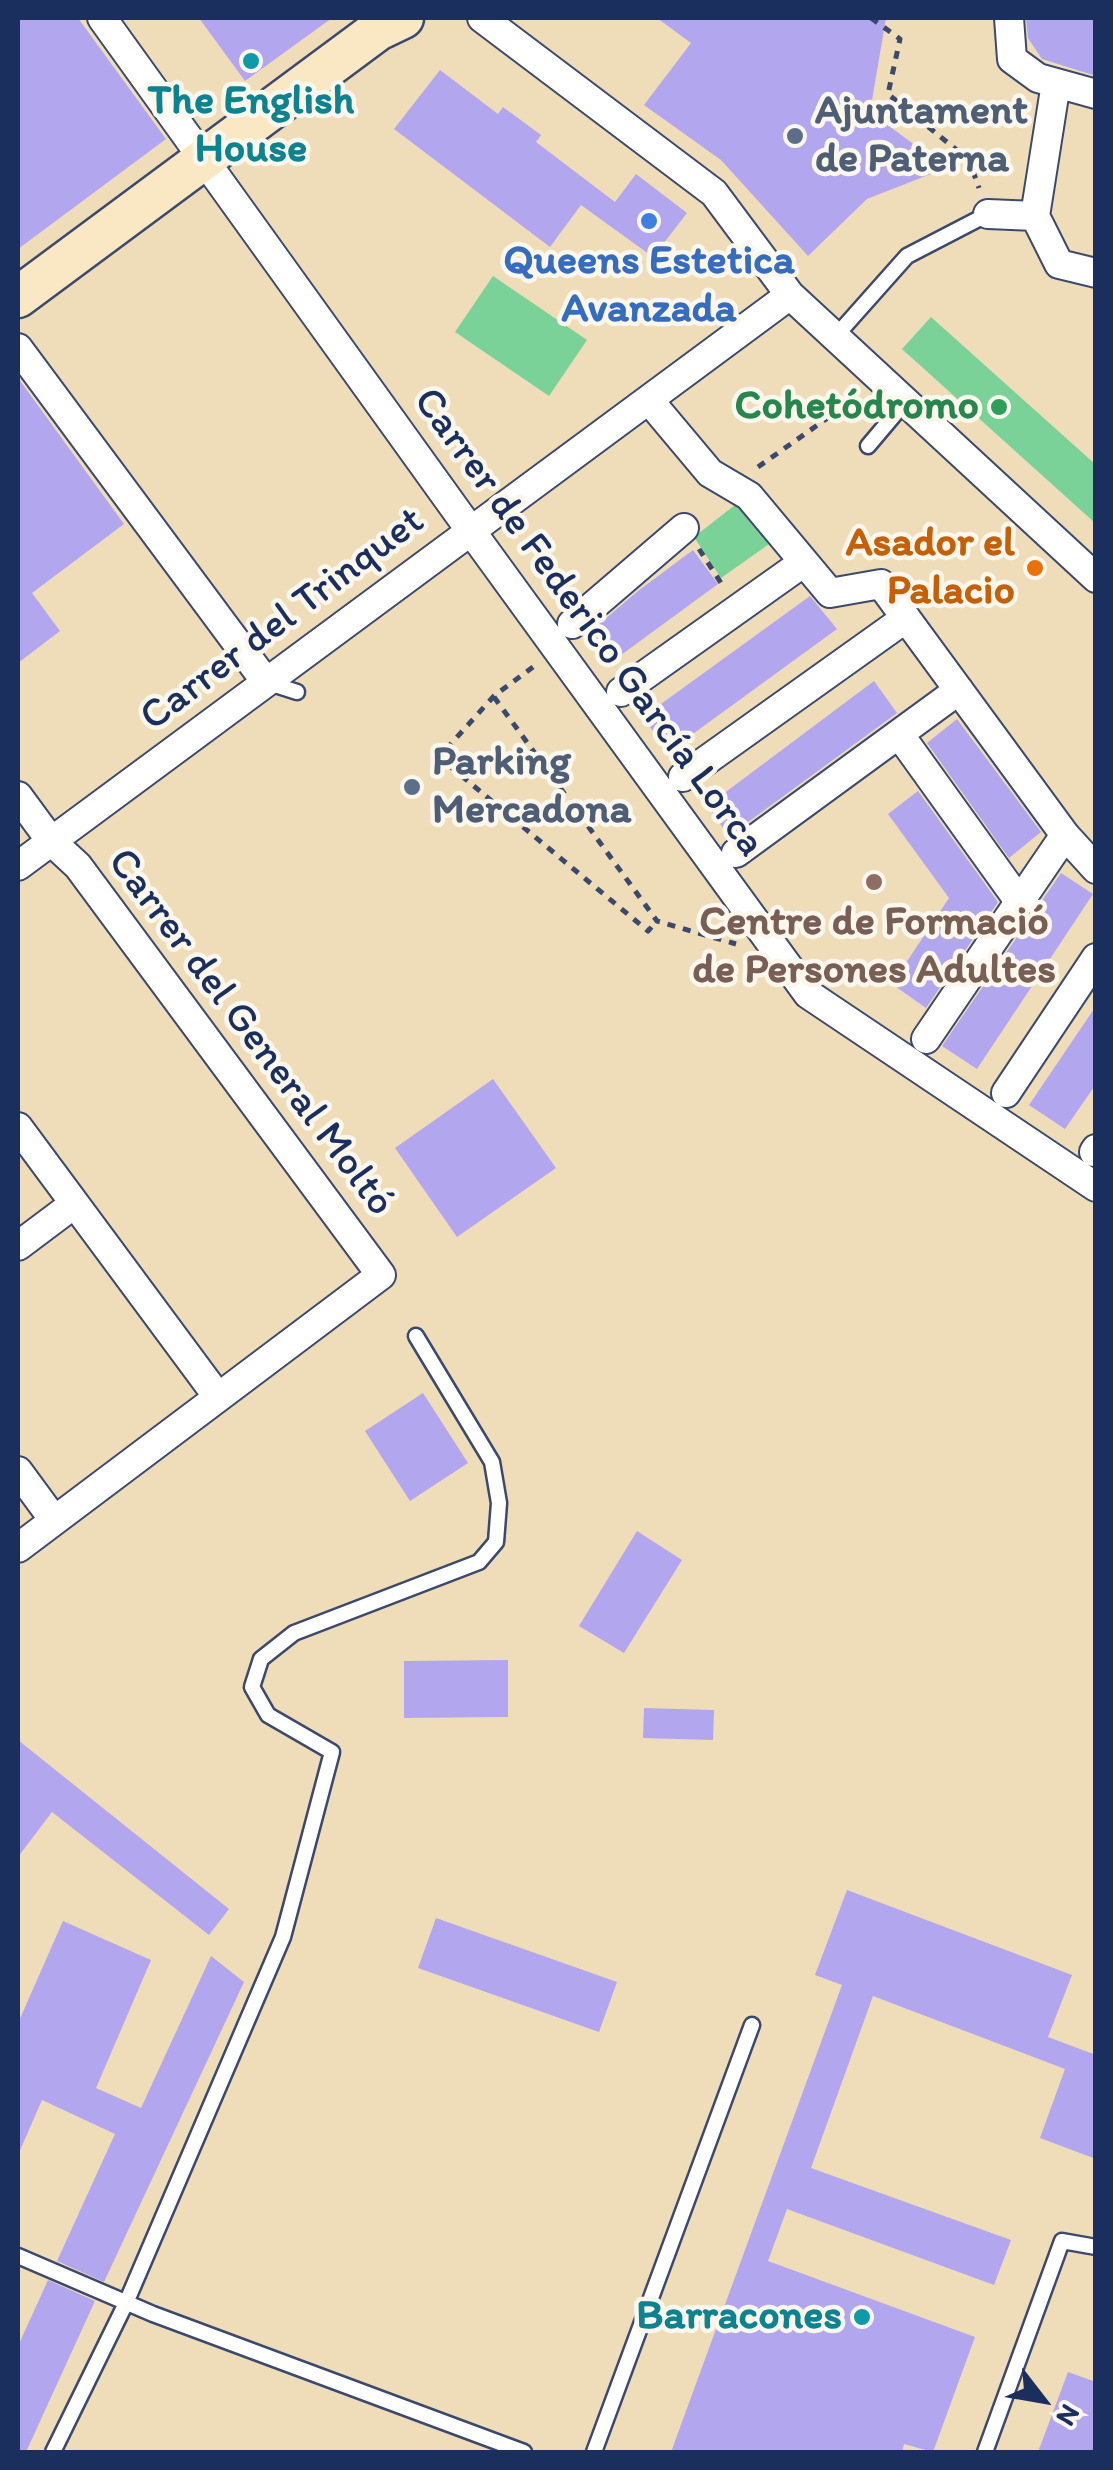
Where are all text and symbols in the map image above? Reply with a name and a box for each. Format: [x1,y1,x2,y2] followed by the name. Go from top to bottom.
[240,50,262,72] marker: The English House
[148,77,354,175] place label: The English House
[815,87,1028,185] place label: Ajuntament de Paterna
[784,125,806,147] marker: Ajuntament de Paterna
[638,210,660,232] marker: Queens Estetica Avanzada
[503,237,795,336] place label: Queens Estetica Avanzada
[401,379,775,867] street label: Carrer de Federico García Lorca
[735,382,979,432] place label: Cohetódromo
[988,396,1010,418] marker: Cohetódromo
[131,497,435,743] street label: Carrer del Trinquet
[846,519,1015,618] place label: Asador el Palacio
[1024,557,1046,579] marker: Asador el Palacio
[432,738,631,836] place label: Parking Mercadona
[401,776,423,798] marker: Parking Mercadona
[95,839,405,1227] street label: Carrer del General Moltó
[863,871,885,893] marker: Centre de Formació de Persones Adultes
[692,898,1056,996] place label: Centre de Formació de Persones Adultes
[636,2292,842,2342] place label: Barracones
[851,2306,873,2328] marker: Barracones
[993,2350,1093,2450] north arrow
[1049,2399,1088,2432] text: N

